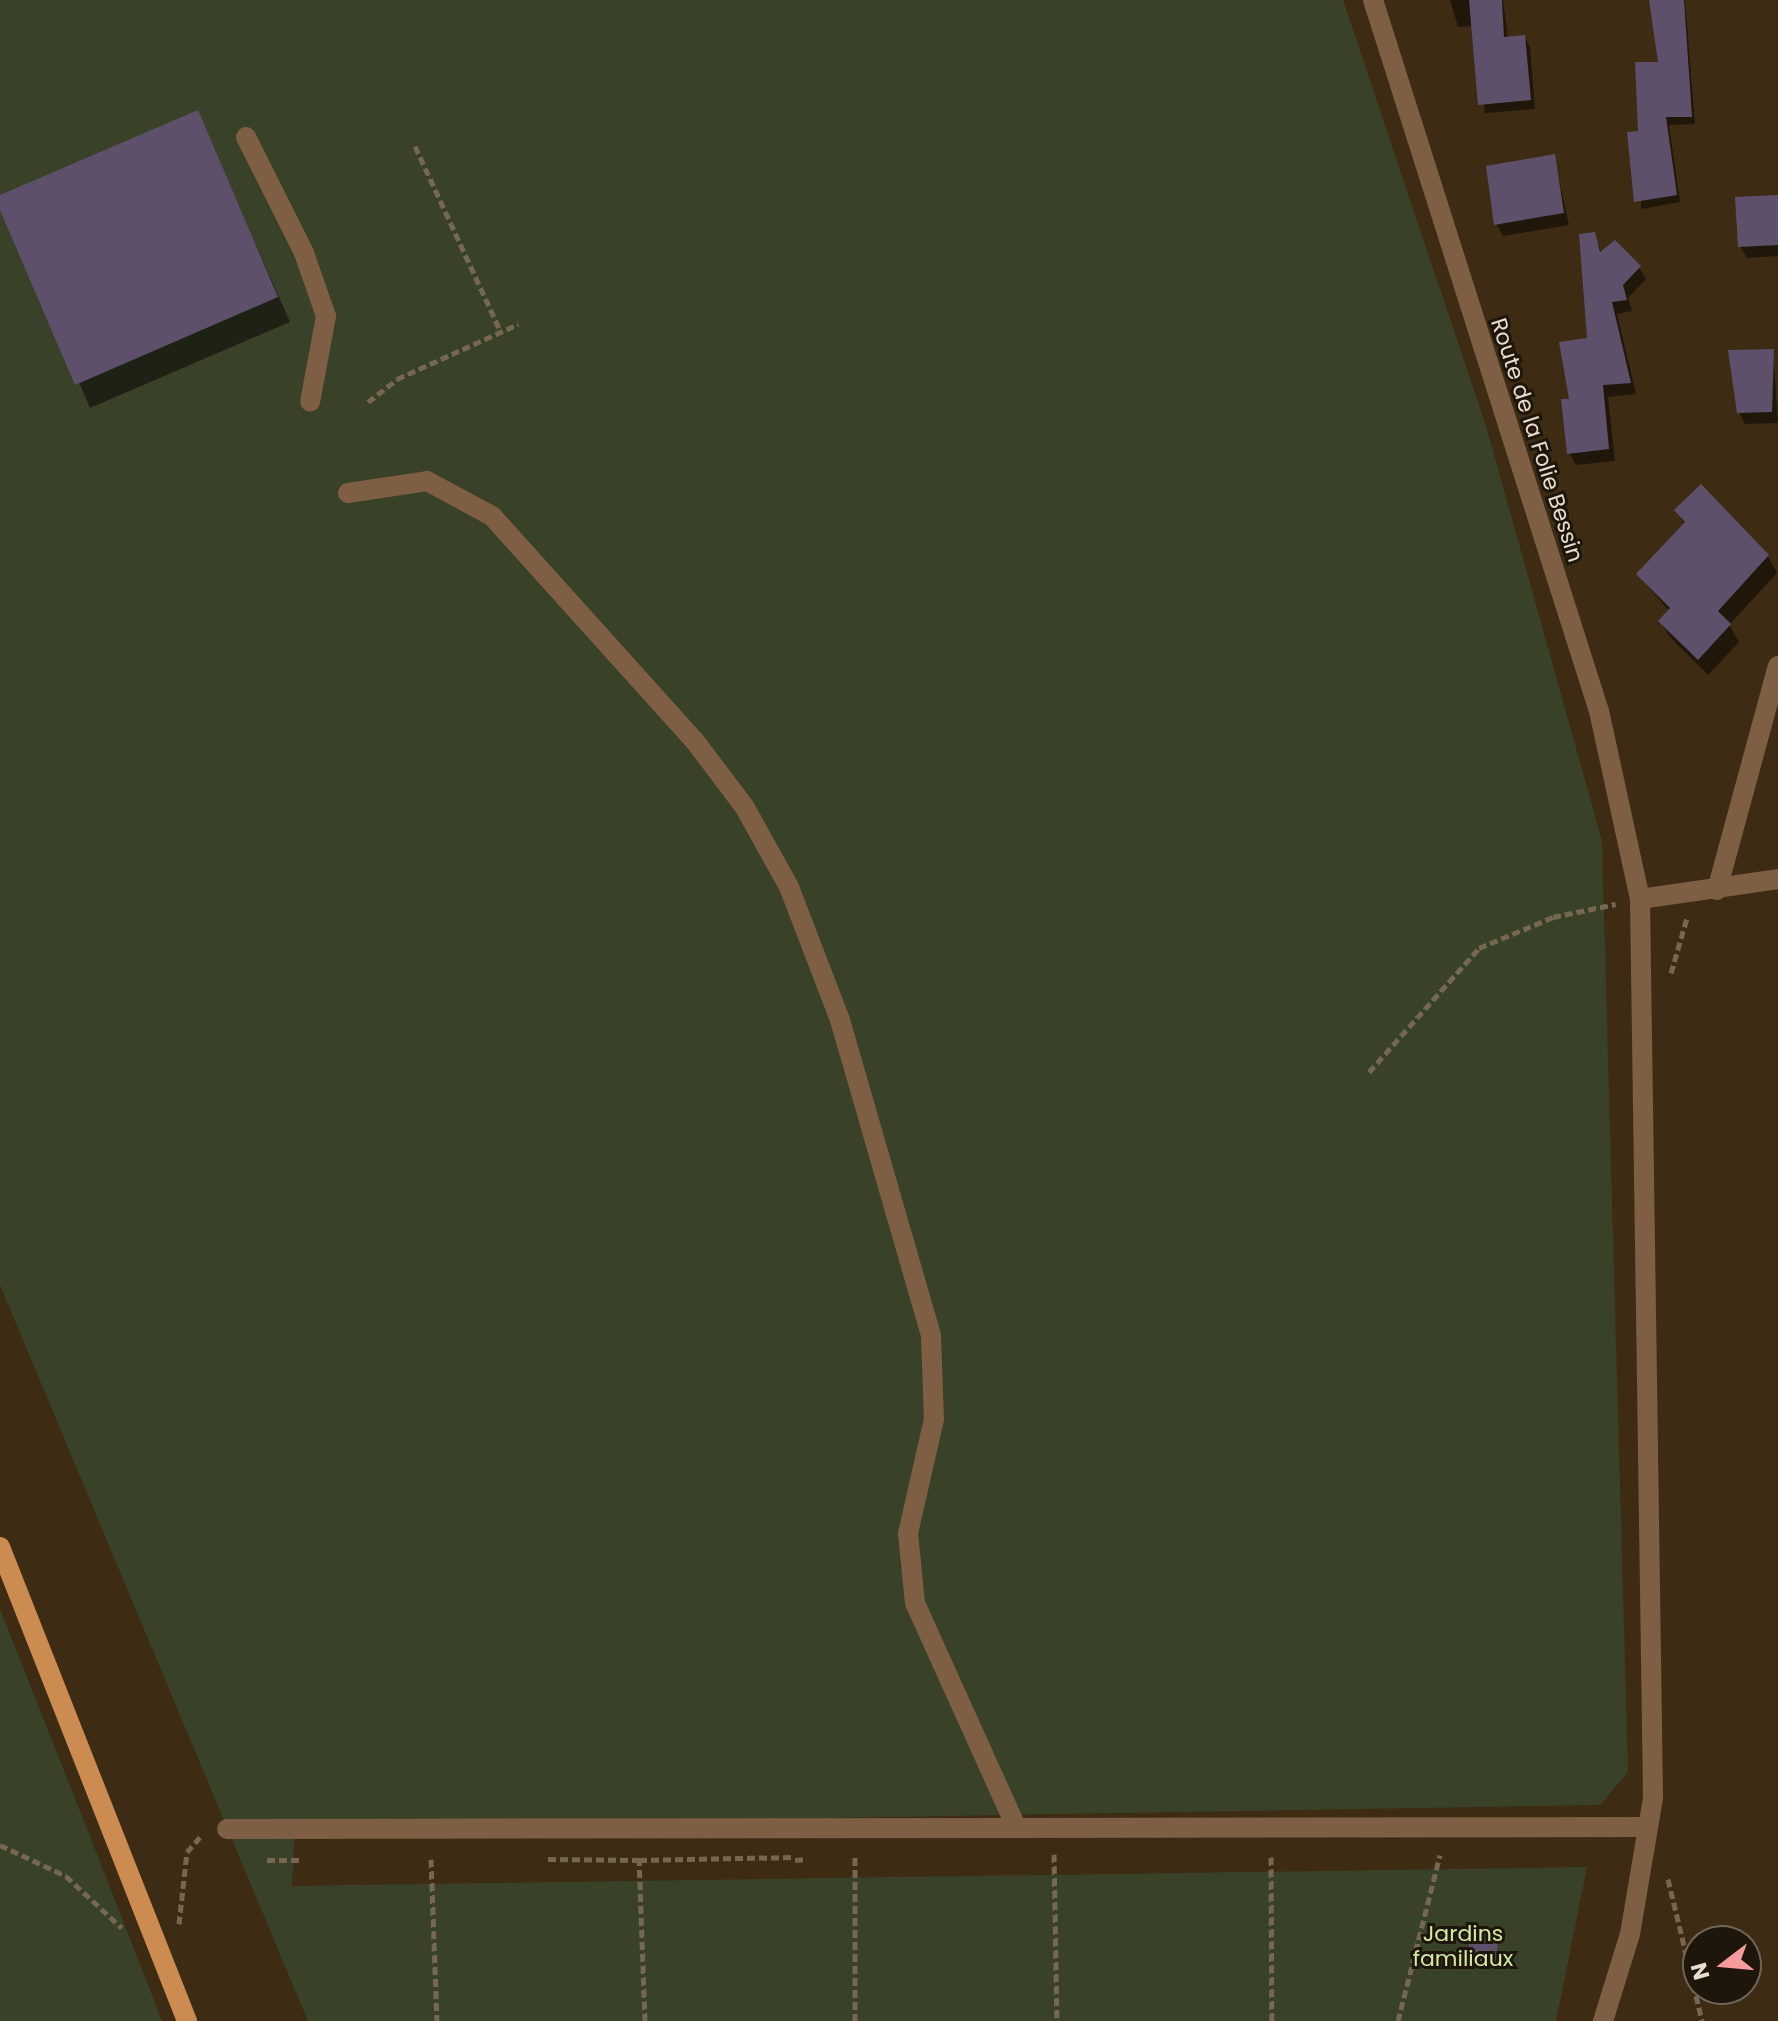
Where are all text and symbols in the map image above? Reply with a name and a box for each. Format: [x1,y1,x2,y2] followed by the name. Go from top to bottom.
[1485,315,1589,565] street label: Route de la Folie Bessin
[1413,1920,1513,1972] park label: Jardins familiaux
[1682,1925,1762,2005] north arrow
[1683,1959,1718,1983] text: N

